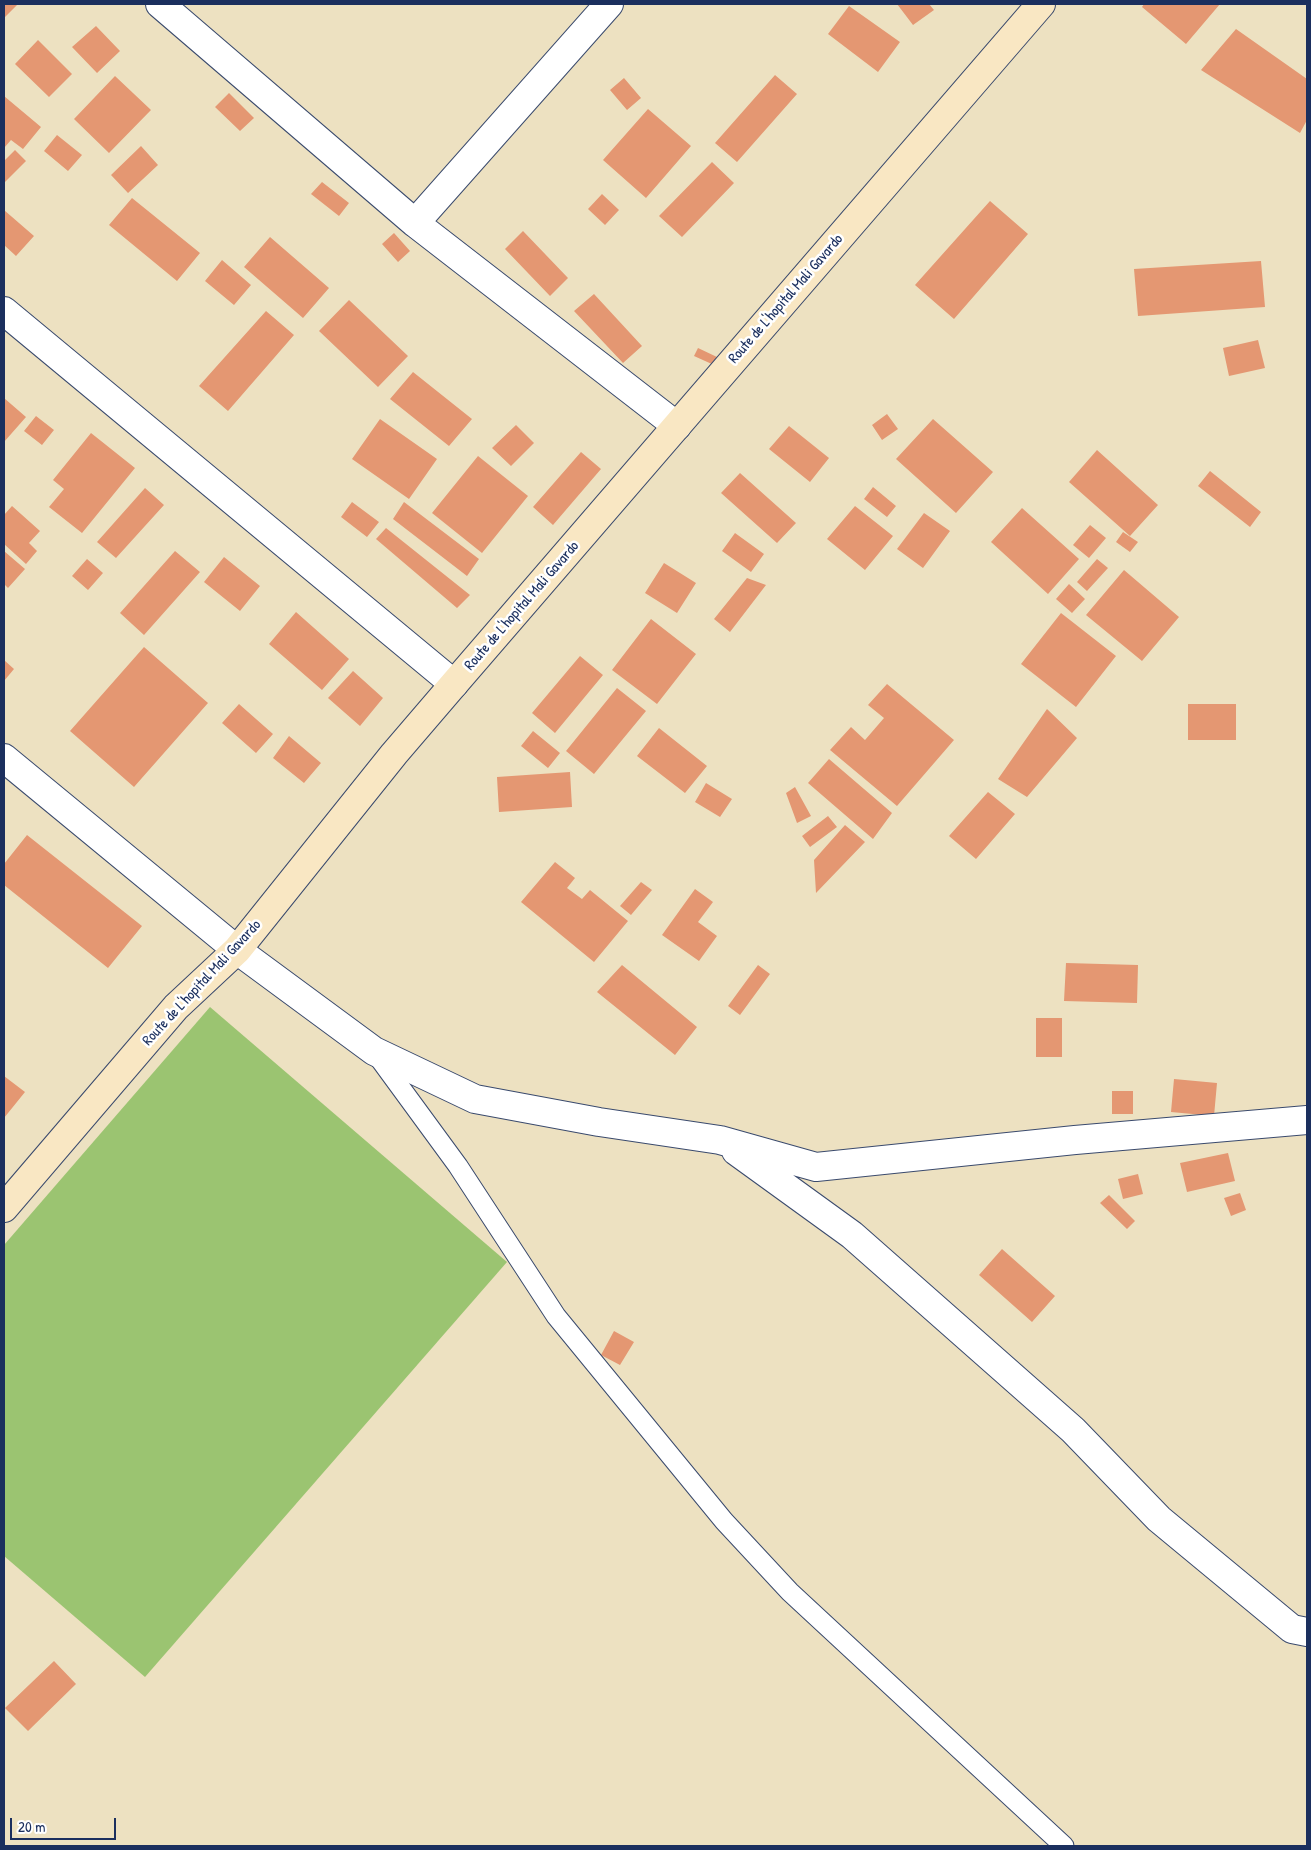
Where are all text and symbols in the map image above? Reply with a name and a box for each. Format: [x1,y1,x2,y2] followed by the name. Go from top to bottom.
[725,231,847,367] street label: Route de L'hopital Mali Gavardo
[461,538,583,674] street label: Route de L'hopital Mali Gavardo
[139,916,265,1050] street label: Route de L'hopital Mali Gavardo
[12,1808,119,1840] scale bar
[18,1816,45,1837] text: 20 m

